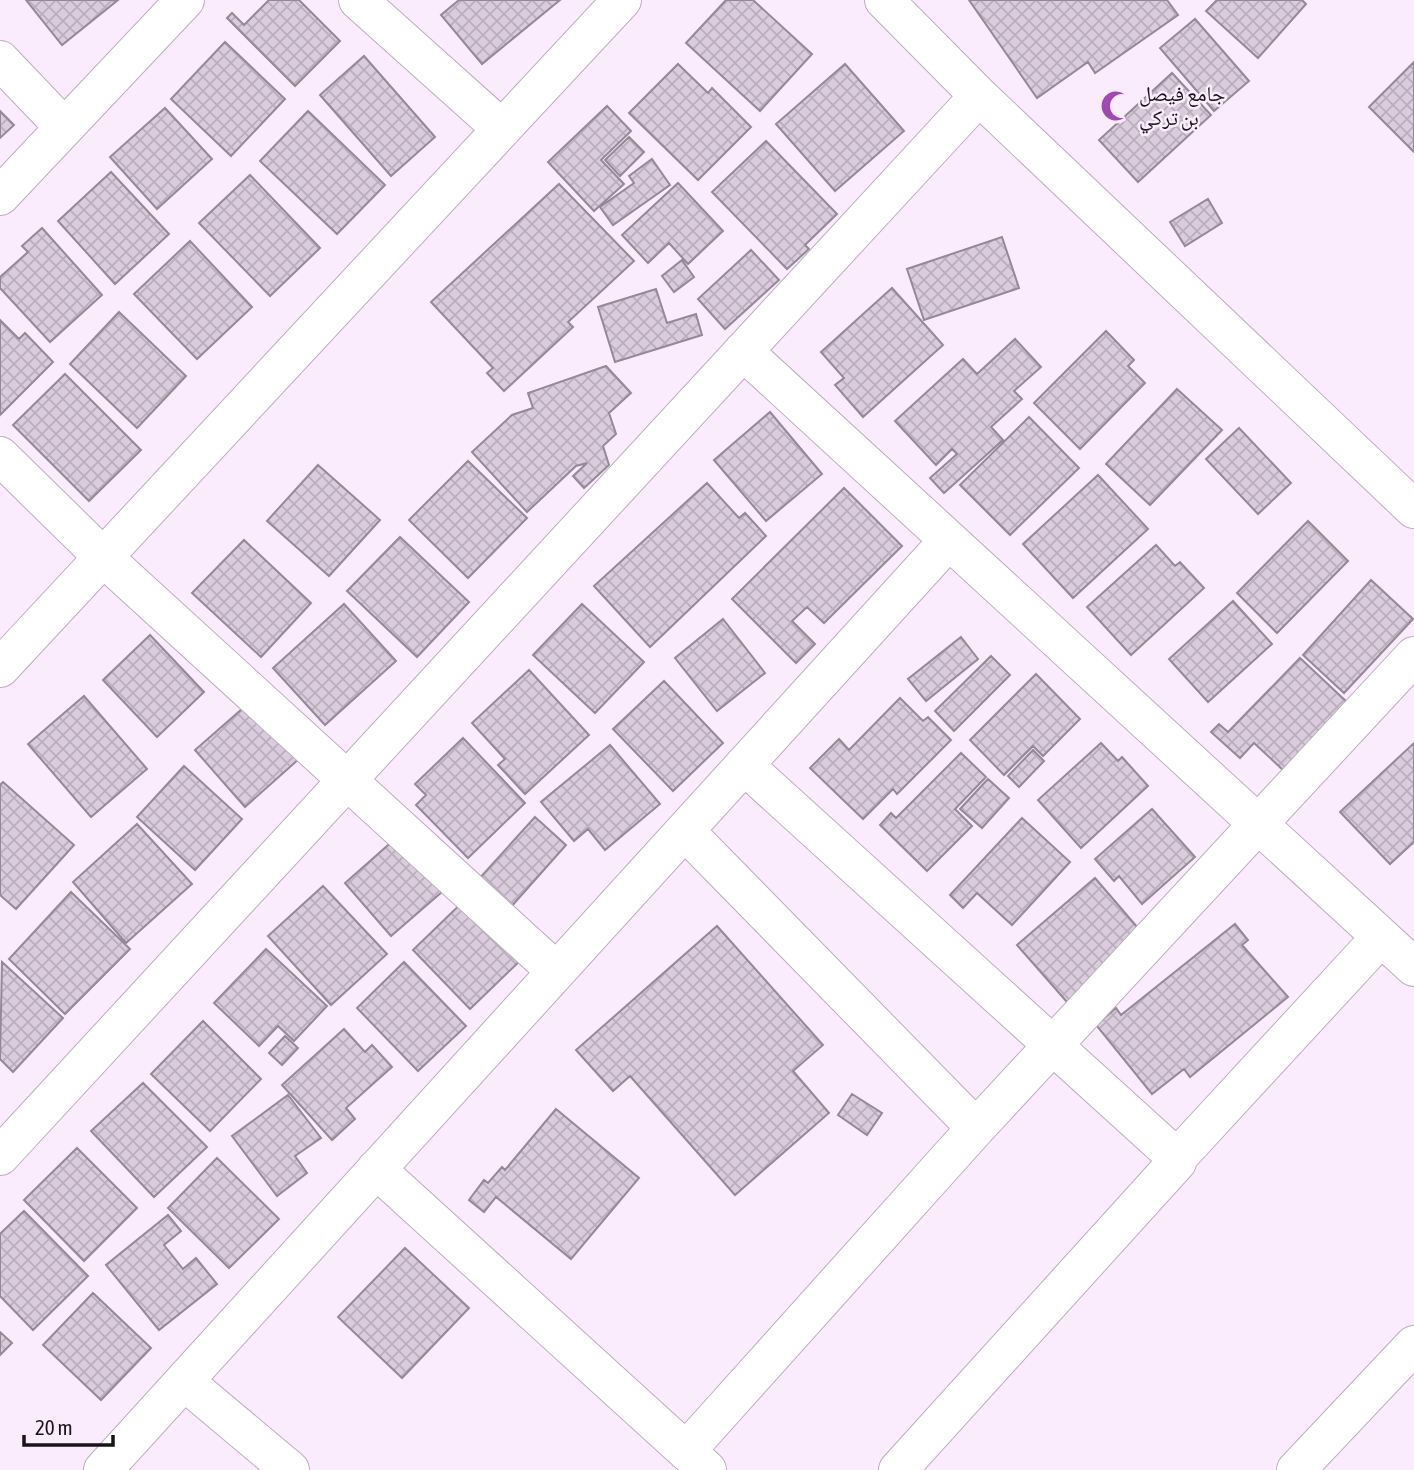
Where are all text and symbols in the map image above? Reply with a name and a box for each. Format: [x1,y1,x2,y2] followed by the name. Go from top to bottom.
[1139,81,1225,134] place label: جامع فيصل بن تركي
[1099,89,1133,123] mosque icon: جامع فيصل بن تركي
[24,1404,114,1448] scale bar
[35,1415,73,1439] text: 20 m

